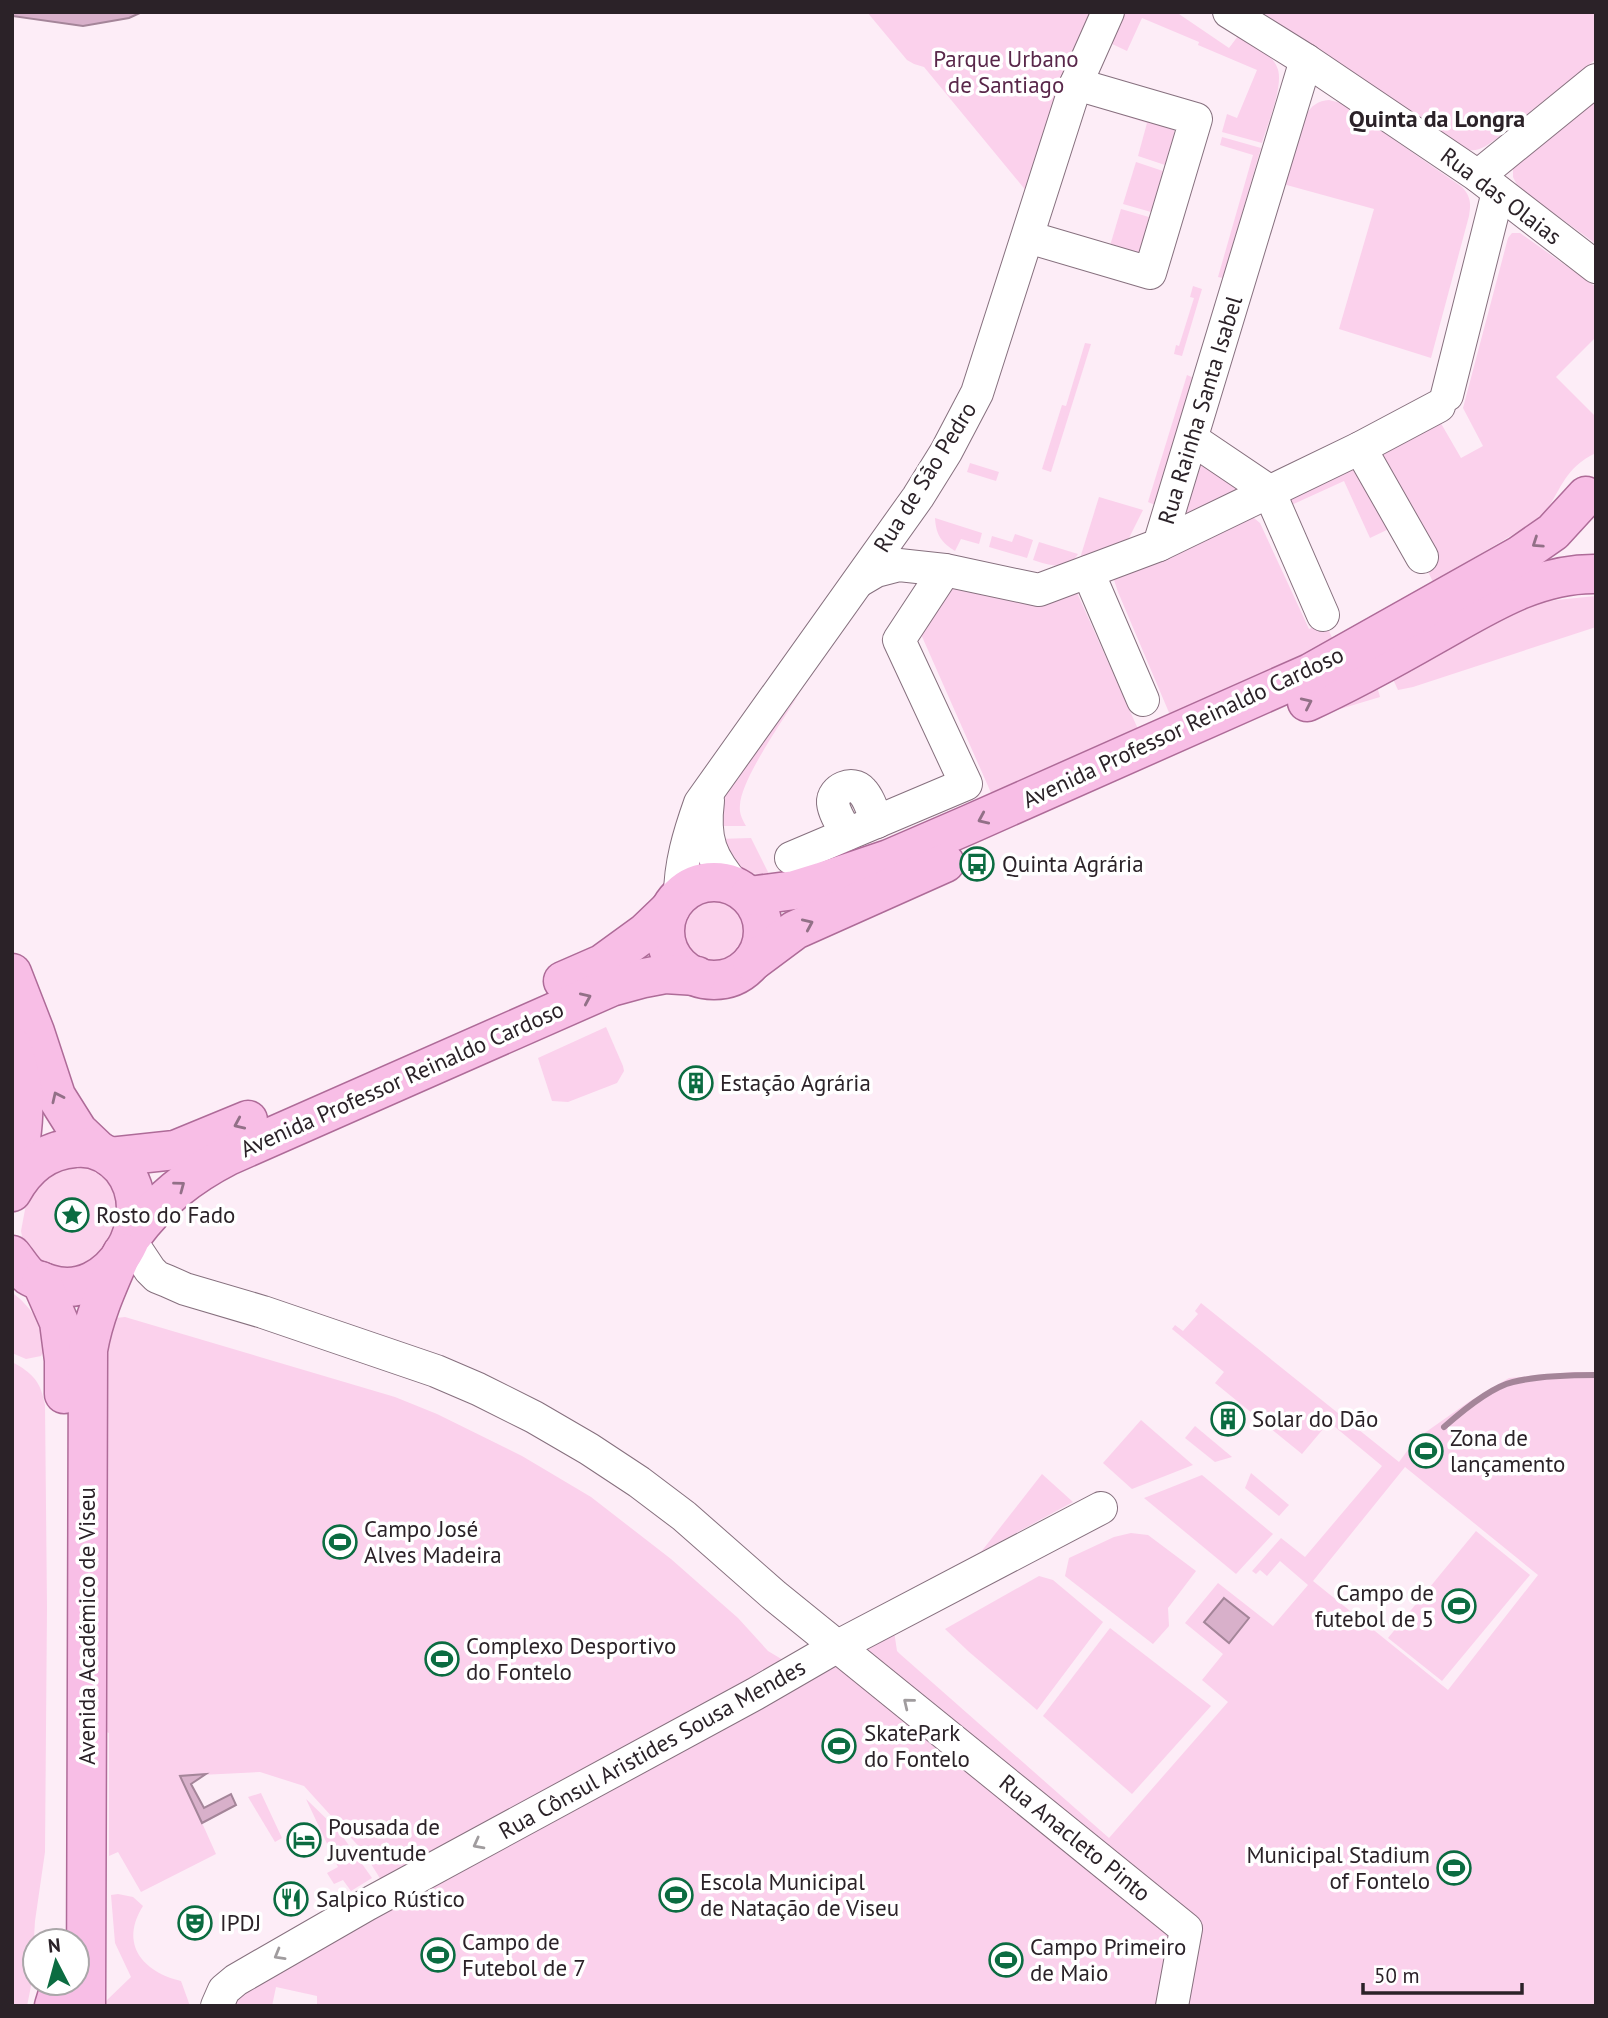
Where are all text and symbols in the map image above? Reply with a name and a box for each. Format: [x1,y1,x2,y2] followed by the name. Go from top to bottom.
[933,44,1079,99] park label: Parque Urbano de Santiago
[1349,103,1525,134] district label: Quinta da Longra
[1435,141,1568,251] street label: Rua das Olaias
[1151,292,1248,528] street label: Rua Rainha Santa Isabel
[867,396,982,557] street label: Rua de São Pedro
[1532,535,1545,547] one-way arrow
[1018,639,1348,814] street label: Avenida Professor Reinaldo Cardoso
[1300,697,1312,711] one-way arrow
[978,811,990,825] one-way arrow
[958,845,996,883] bus stop icon: Quinta Agrária
[1002,849,1144,878] place label: Quinta Agrária
[801,918,813,932] one-way arrow
[579,992,591,1006] one-way arrow
[236,994,568,1163] street label: Avenida Professor Reinaldo Cardoso
[677,1064,715,1102] building icon: Estação Agrária
[720,1068,871,1097] place label: Estação Agrária
[51,1092,65,1104] one-way arrow
[233,1116,246,1130] one-way arrow
[172,1181,184,1194] one-way arrow
[53,1196,91,1234] place icon: Rosto do Fado
[96,1200,235,1229] place label: Rosto do Fado
[1209,1400,1247,1438] building icon: Solar do Dão
[1252,1404,1378,1433] place label: Solar do Dão
[1450,1423,1565,1478] place label: Zona de lançamento
[1407,1432,1445,1470] sports icon: Zona de lançamento
[72,1487,101,1765] street label: Avenida Académico de Viseu
[364,1514,502,1569] place label: Campo José Alves Madeira
[321,1523,359,1561] sports icon: Campo José Alves Madeira
[1315,1578,1434,1633] place label: Campo de futebol de 5
[1440,1587,1478,1625] sports icon: Campo de futebol de 5
[466,1631,676,1686] place label: Complexo Desportivo do Fontelo
[423,1640,461,1678] sports icon: Complexo Desportivo do Fontelo
[493,1652,810,1845] street label: Rua Cônsul Aristides Sousa Mendes
[904,1699,917,1711] one-way arrow
[864,1718,970,1773] place label: SkatePark do Fontelo
[820,1727,858,1765] sports icon: SkatePark do Fontelo
[994,1768,1157,1908] street label: Rua Anacleto Pinto
[327,1812,440,1867] place label: Pousada de Juventude
[285,1821,323,1859] hotel icon: Pousada de Juventude
[472,1836,485,1850] one-way arrow
[1246,1840,1430,1895] place label: Municipal Stadium of Fontelo
[1435,1849,1473,1887] sports icon: Municipal Stadium of Fontelo
[700,1867,899,1922] place label: Escola Municipal de Natação de Viseu
[657,1876,695,1914] sports icon: Escola Municipal de Natação de Viseu
[272,1880,310,1918] restaurant icon: Salpico Rústico
[316,1884,465,1913] place label: Salpico Rústico
[176,1904,214,1942] theatre icon: IPDJ
[220,1908,261,1937] place label: IPDJ
[21,1927,91,1997] north arrow
[462,1927,586,1982] place label: Campo de Futebol de 7
[1030,1932,1186,1987] place label: Campo Primeiro de Maio
[47,1933,62,1958] text: N
[419,1936,457,1974] sports icon: Campo de Futebol de 7
[987,1941,1025,1979] sports icon: Campo Primeiro de Maio
[273,1947,286,1960] one-way arrow
[1363,1952,1522,1996] scale bar
[1374,1962,1420,1989] text: 50 m

